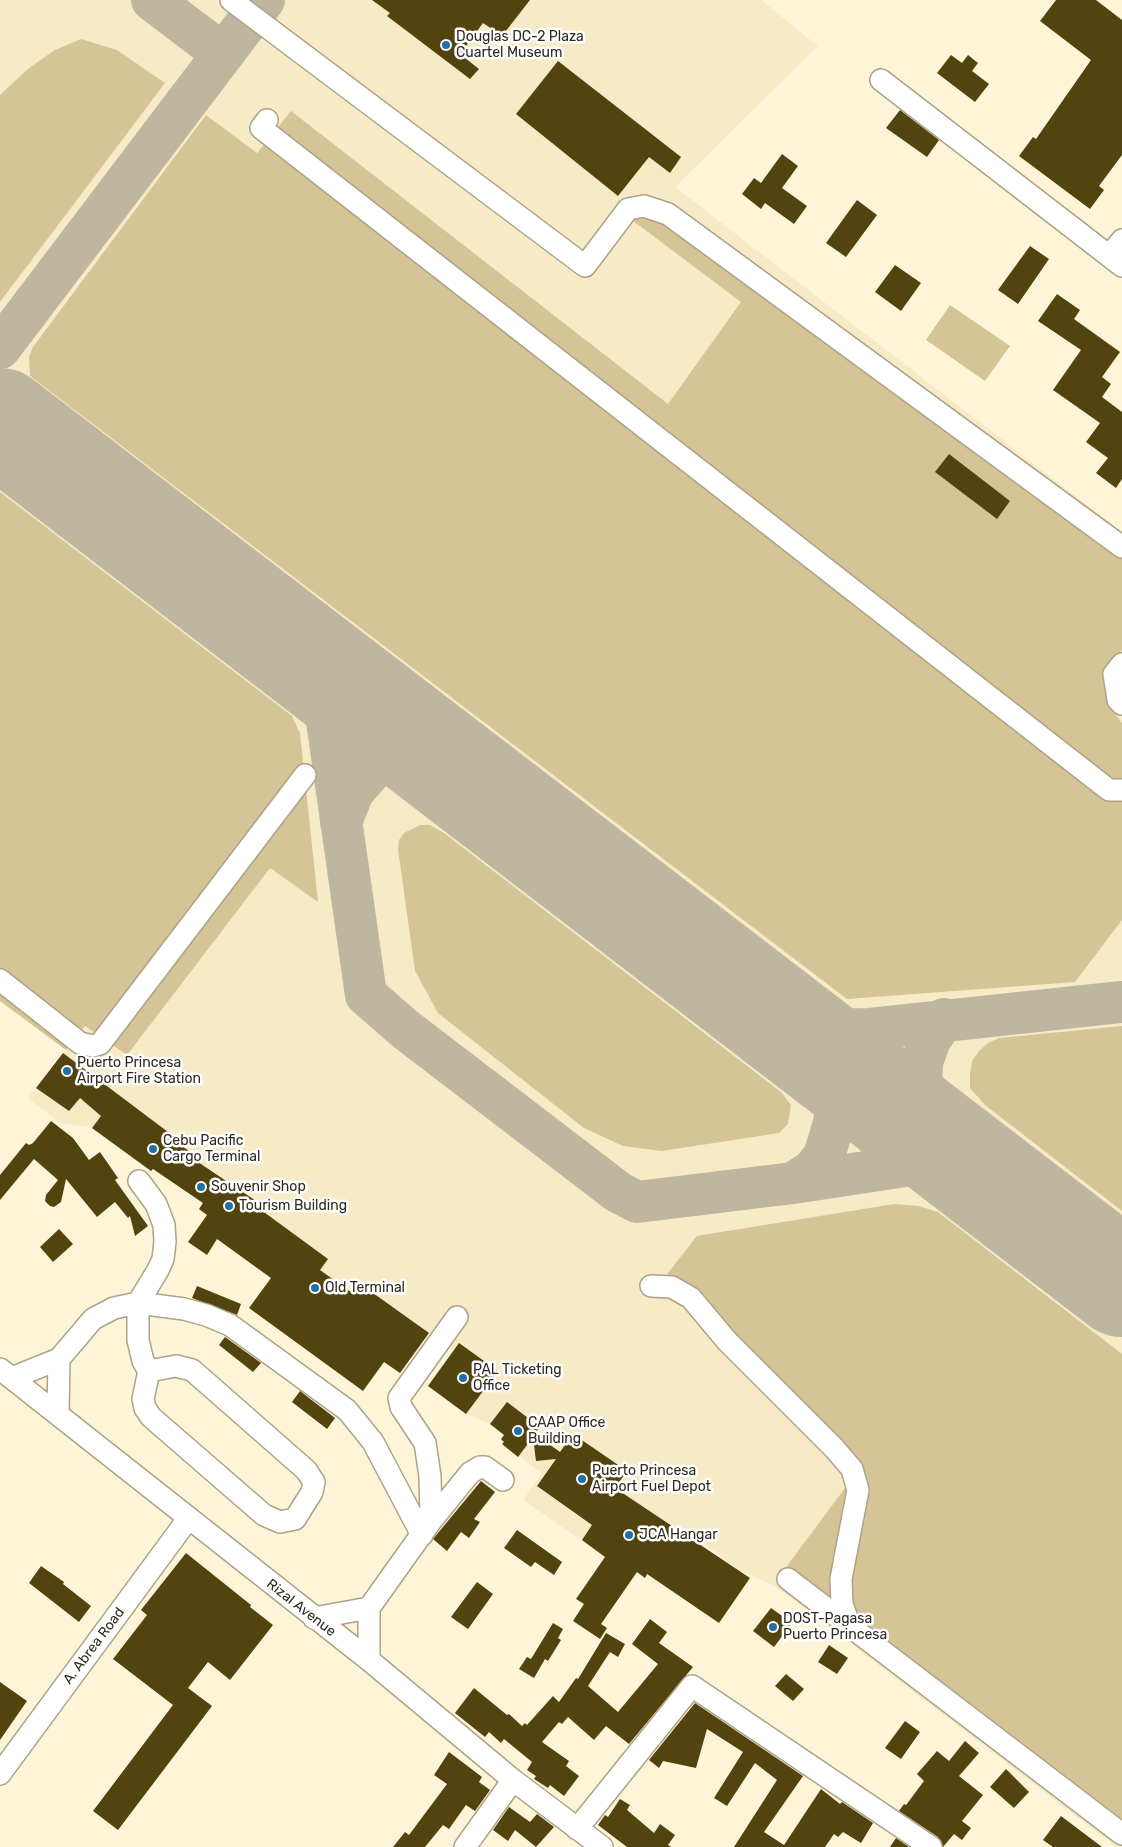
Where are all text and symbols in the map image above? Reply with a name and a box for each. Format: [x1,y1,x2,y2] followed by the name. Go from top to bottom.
[456,29,584,62] place label: Douglas DC-2 Plaza Cuartel Museum
[440,39,452,51] marker: Douglas DC-2 Plaza Cuartel Museum
[77,1055,201,1088] place label: Puerto Princesa Airport Fire Station
[61,1065,73,1077] marker: Puerto Princesa Airport Fire Station
[163,1133,260,1166] place label: Cebu Pacific Cargo Terminal
[147,1143,159,1155] marker: Cebu Pacific Cargo Terminal
[211,1179,306,1195] place label: Souvenir Shop
[195,1181,207,1193] marker: Souvenir Shop
[239,1198,347,1214] place label: Tourism Building
[223,1200,235,1212] marker: Tourism Building
[325,1280,405,1296] place label: Old Terminal
[309,1282,321,1294] marker: Old Terminal
[473,1362,562,1394] place label: PAL Ticketing Office
[457,1372,469,1384] marker: PAL Ticketing Office
[528,1415,605,1448] place label: CAAP Office Building
[512,1425,524,1437] marker: CAAP Office Building
[592,1463,711,1495] place label: Puerto Princesa Airport Fuel Depot
[576,1473,588,1485] marker: Puerto Princesa Airport Fuel Depot
[639,1527,718,1543] place label: JCA Hangar
[623,1529,635,1541] marker: JCA Hangar
[263,1576,339,1640] street label: Rizal Avenue
[60,1604,128,1688] street label: A. Abrea Road
[783,1611,887,1644] place label: DOST-Pagasa Puerto Princesa
[767,1621,779,1633] marker: DOST-Pagasa Puerto Princesa

